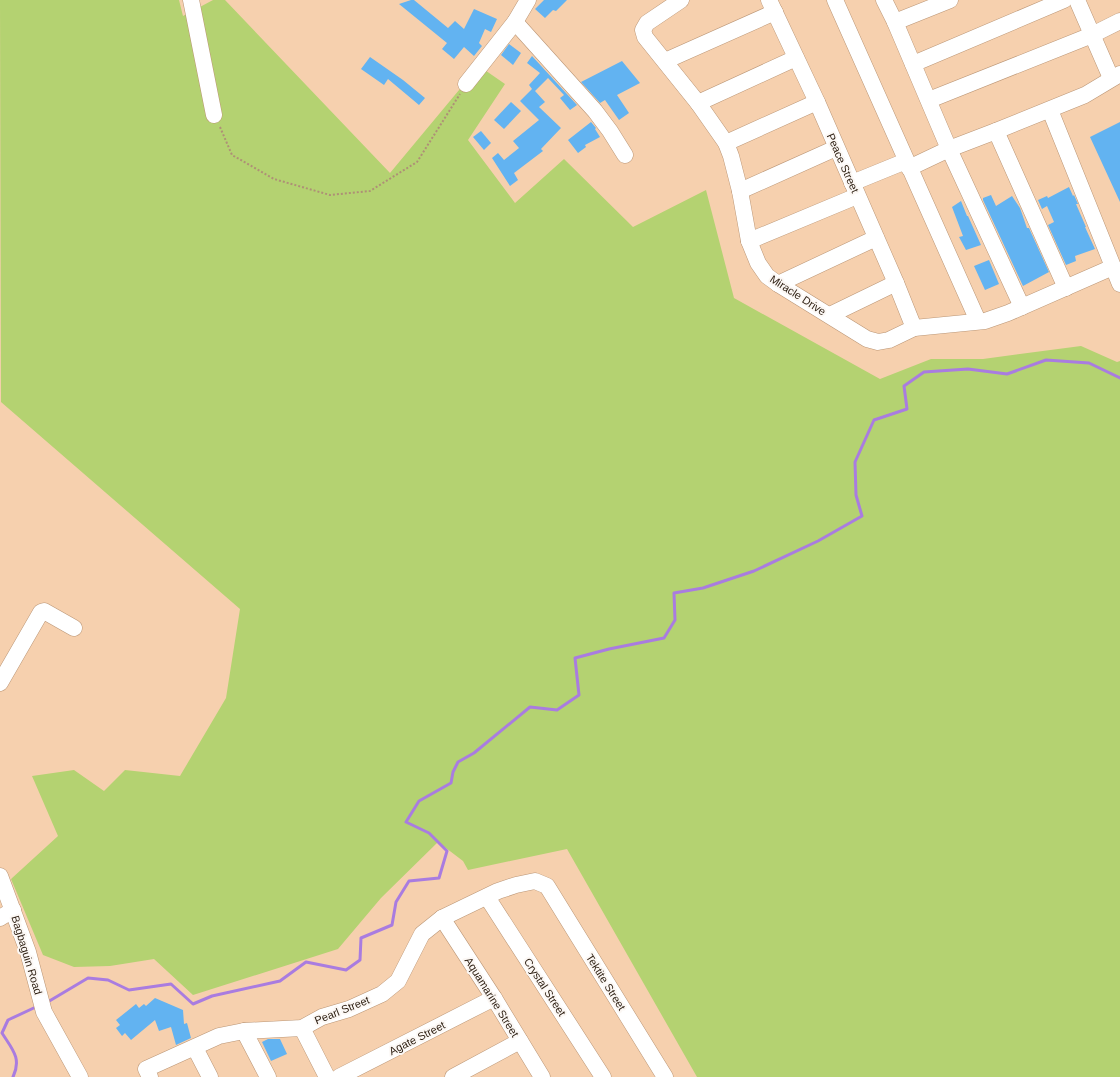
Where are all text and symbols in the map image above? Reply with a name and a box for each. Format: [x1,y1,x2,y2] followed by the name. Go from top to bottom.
[825,132,861,194] street label: Peace Street
[768,272,828,318] street label: Miracle Drive
[9,914,45,996] street label: Bagbaguin Road
[584,952,628,1012] street label: Tektite Street
[463,955,521,1039] street label: Aquamarine Street
[522,956,568,1018] street label: Crystal Street
[313,994,371,1026] street label: Pearl Street
[387,1019,447,1057] street label: Agate Street

